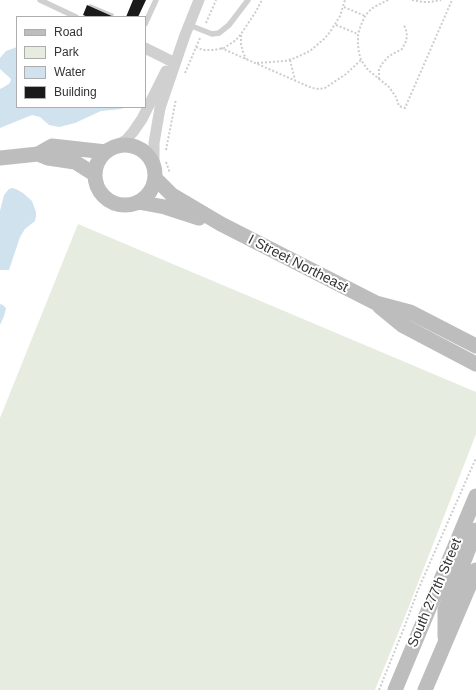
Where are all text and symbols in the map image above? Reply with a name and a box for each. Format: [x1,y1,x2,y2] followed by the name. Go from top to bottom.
[16,16,146,108] legend
[54,25,83,39] text: Road
[54,45,79,59] text: Park
[54,65,86,79] text: Water
[54,85,97,99] text: Building
[245,232,351,296] street label: I Street Northeast
[404,536,466,650] street label: South 277th Street

